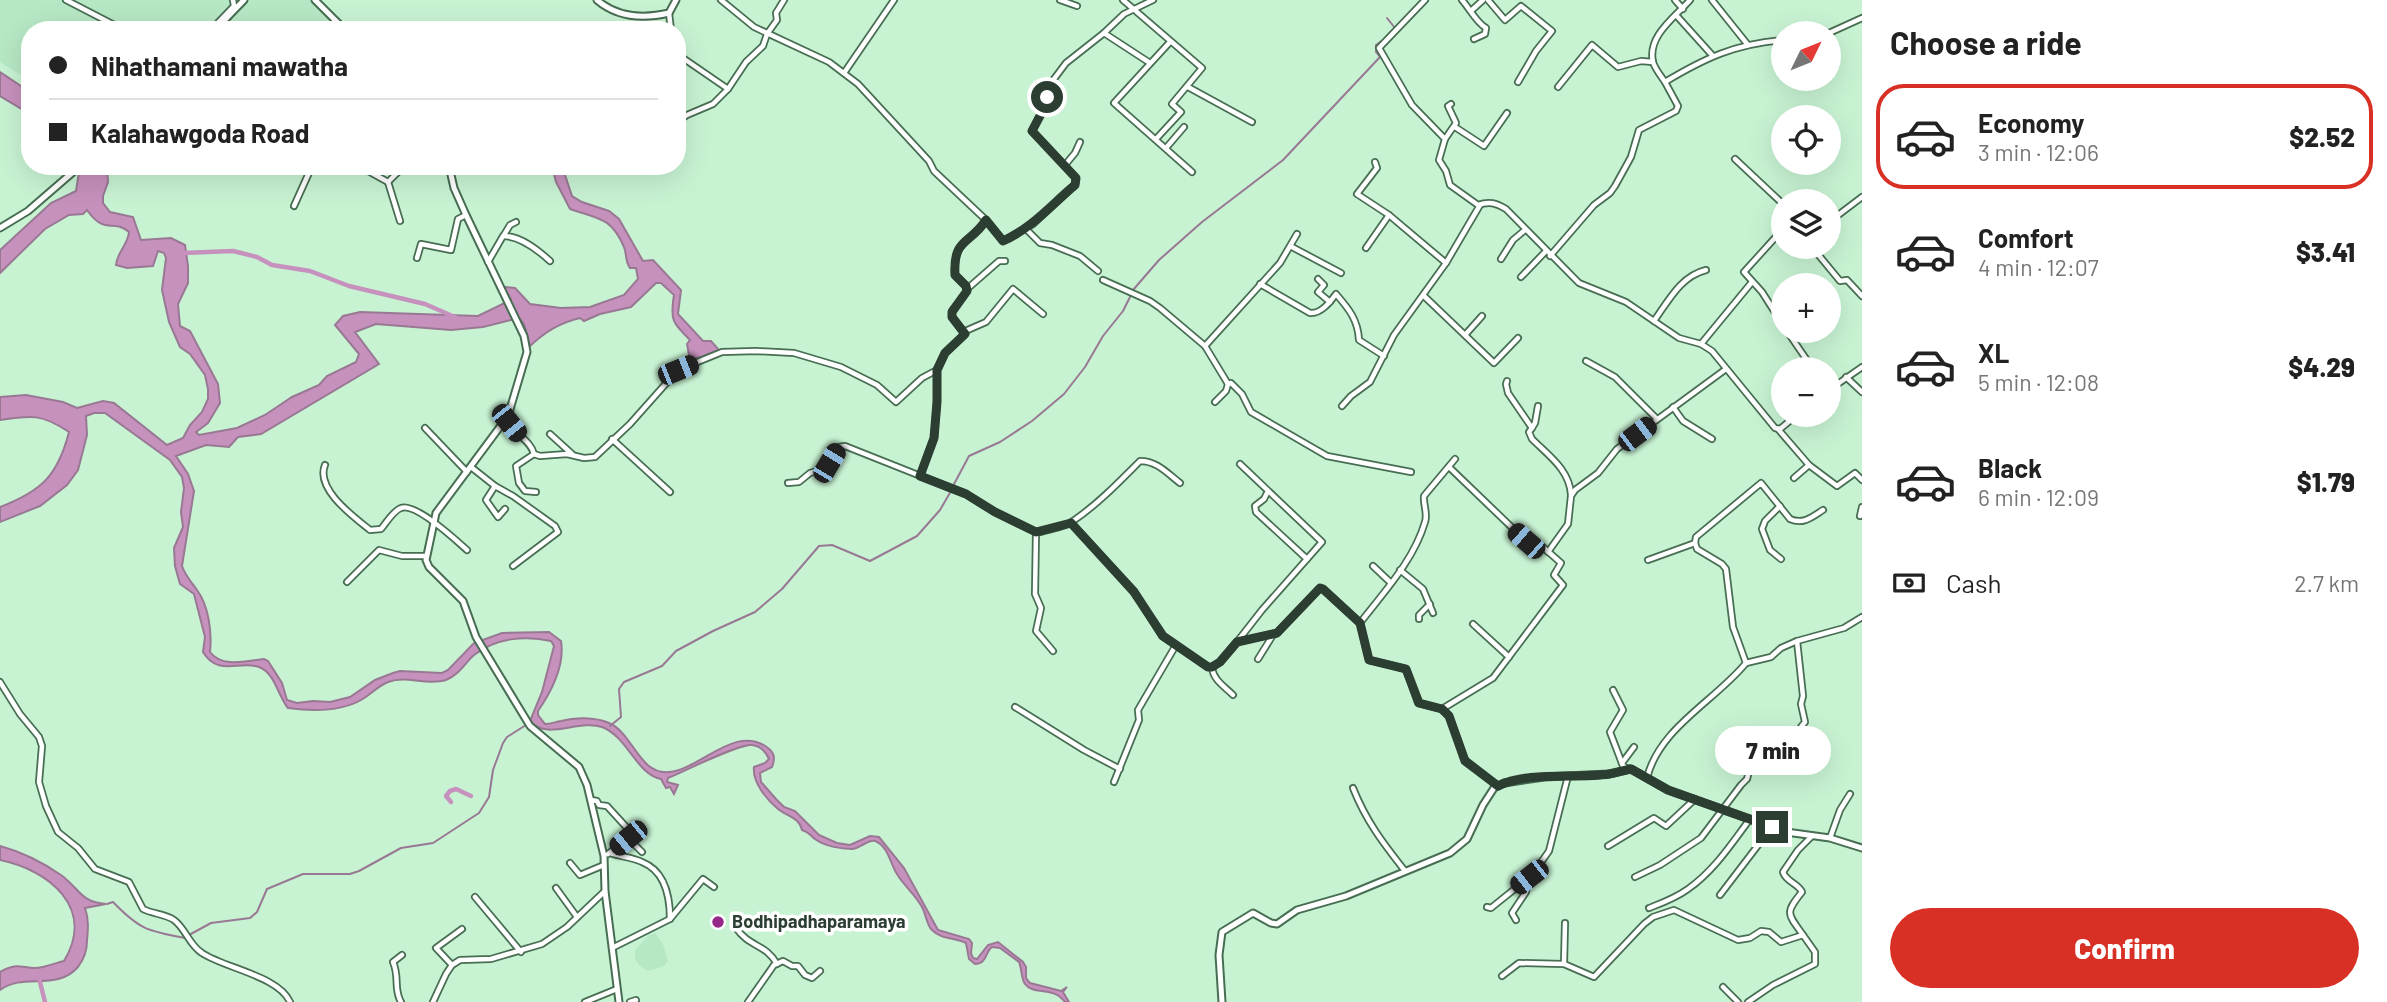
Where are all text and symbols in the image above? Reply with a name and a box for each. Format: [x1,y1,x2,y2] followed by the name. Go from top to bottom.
[1771,21,1841,91] north arrow
[1771,21,1841,427] map controls
[1890,23,2082,61] text: Choose a ride
[91,50,348,81] text: Nihathamani mawatha
[1031,81,1063,113] route start
[1771,105,1841,175] button: locate
[1894,105,1957,168] icon: car
[1978,107,2084,138] text: Economy
[91,117,309,148] text: Kalahawgoda Road
[2289,121,2355,152] text: $2.52
[1978,138,2099,166] text: 3 min · 12:06
[1771,189,1841,259] button: layers
[1894,220,1957,283] icon: car
[1978,222,2074,253] text: Comfort
[2296,236,2355,267] text: $3.41
[1978,253,2099,281] text: 4 min · 12:07
[1771,273,1841,343] button: +
[1894,335,1957,398] icon: car
[1978,337,2009,368] text: XL
[2288,351,2355,382] text: $4.29
[655,352,702,388] car
[1771,357,1841,427] button: −
[1978,368,2099,396] text: 5 min · 12:08
[488,400,531,446] car
[1614,413,1661,455] car
[810,440,849,486] car
[1894,450,1957,513] icon: car
[1978,452,2042,483] text: Black
[2297,466,2355,497] text: $1.79
[1978,483,2099,511] text: 6 min · 12:09
[1504,519,1549,563] car
[1890,564,1928,602] icon: cash
[1946,567,2001,598] text: Cash
[2294,569,2359,597] text: 2.7 km
[1714,726,1830,774] callout: 7 min
[1746,736,1800,764] text: 7 min
[1756,811,1788,843] route end
[606,817,651,859] car
[1506,856,1553,898] car
[1890,908,2359,988] button: Confirm
[732,910,905,932] place label: Bodhipadhaparamaya
[710,914,726,930] marker: Bodhipadhaparamaya

